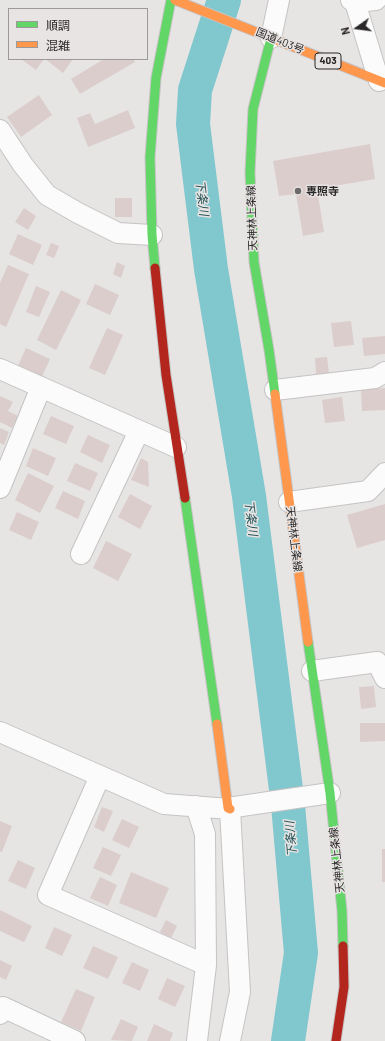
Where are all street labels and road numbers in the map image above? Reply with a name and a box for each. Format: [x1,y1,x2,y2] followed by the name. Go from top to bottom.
[254,25,306,57] street label: 国道403号
[315,53,341,69] road number: 403
[244,185,260,251] street label: 天神林上条線
[283,505,305,573] street label: 天神林上条線
[327,826,347,894] street label: 天神林上条線

